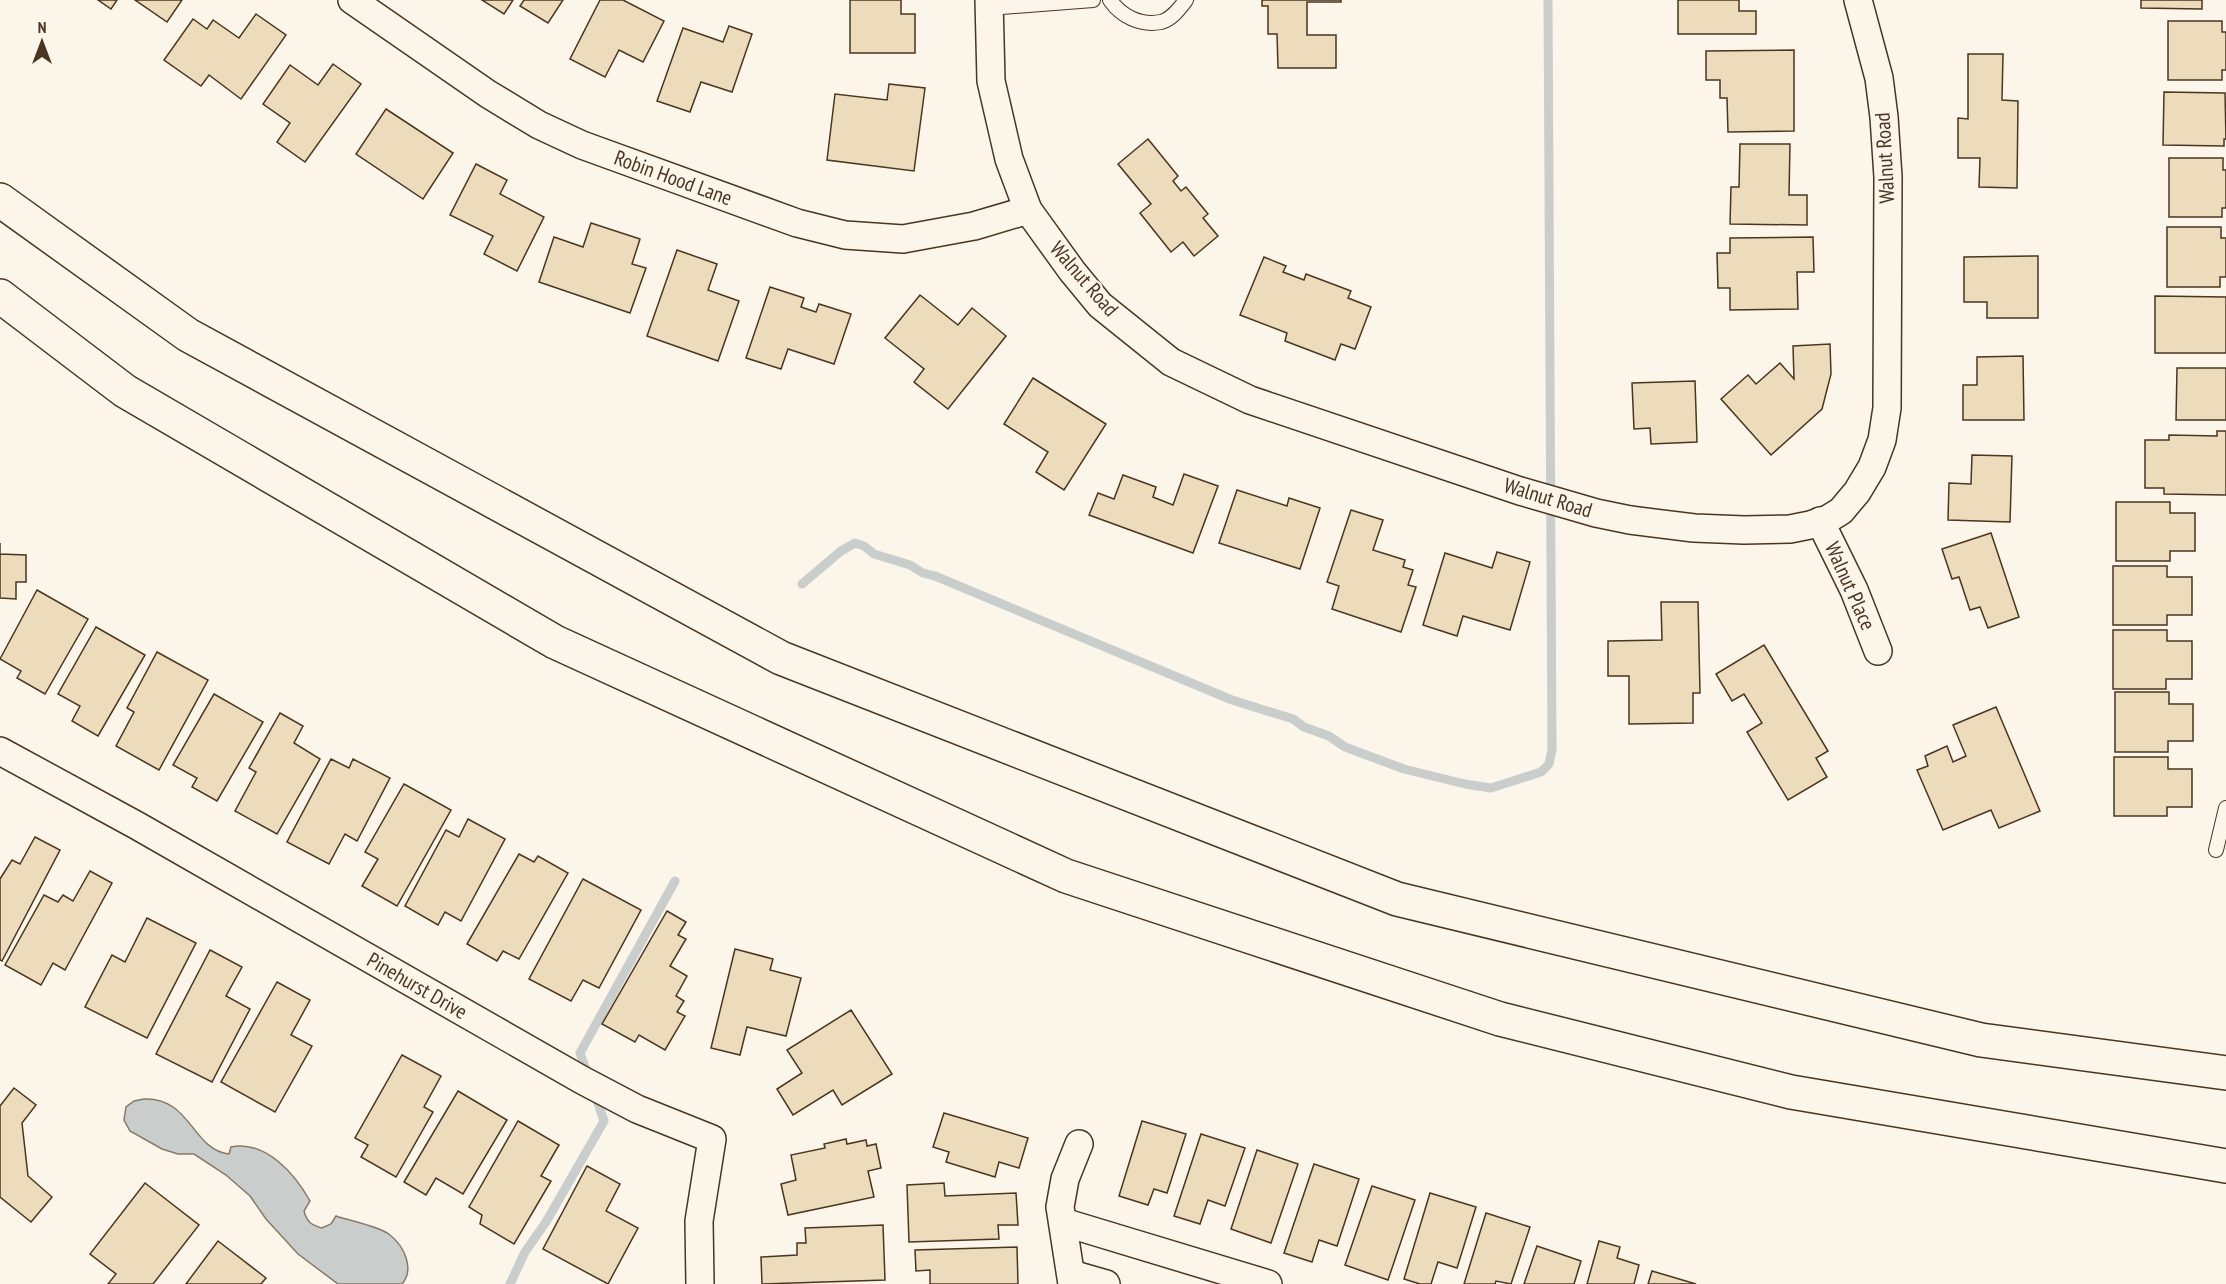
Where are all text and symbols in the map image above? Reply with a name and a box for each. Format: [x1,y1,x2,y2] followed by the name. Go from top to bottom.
[12,12,72,72] north arrow
[38,17,46,37] text: N
[1869,112,1900,204] street label: Walnut Road
[611,144,736,211] street label: Robin Hood Lane
[1044,235,1124,322] street label: Walnut Road
[1501,471,1596,524] street label: Walnut Road
[1819,537,1882,634] street label: Walnut Place
[362,946,472,1025] street label: Pinehurst Drive

